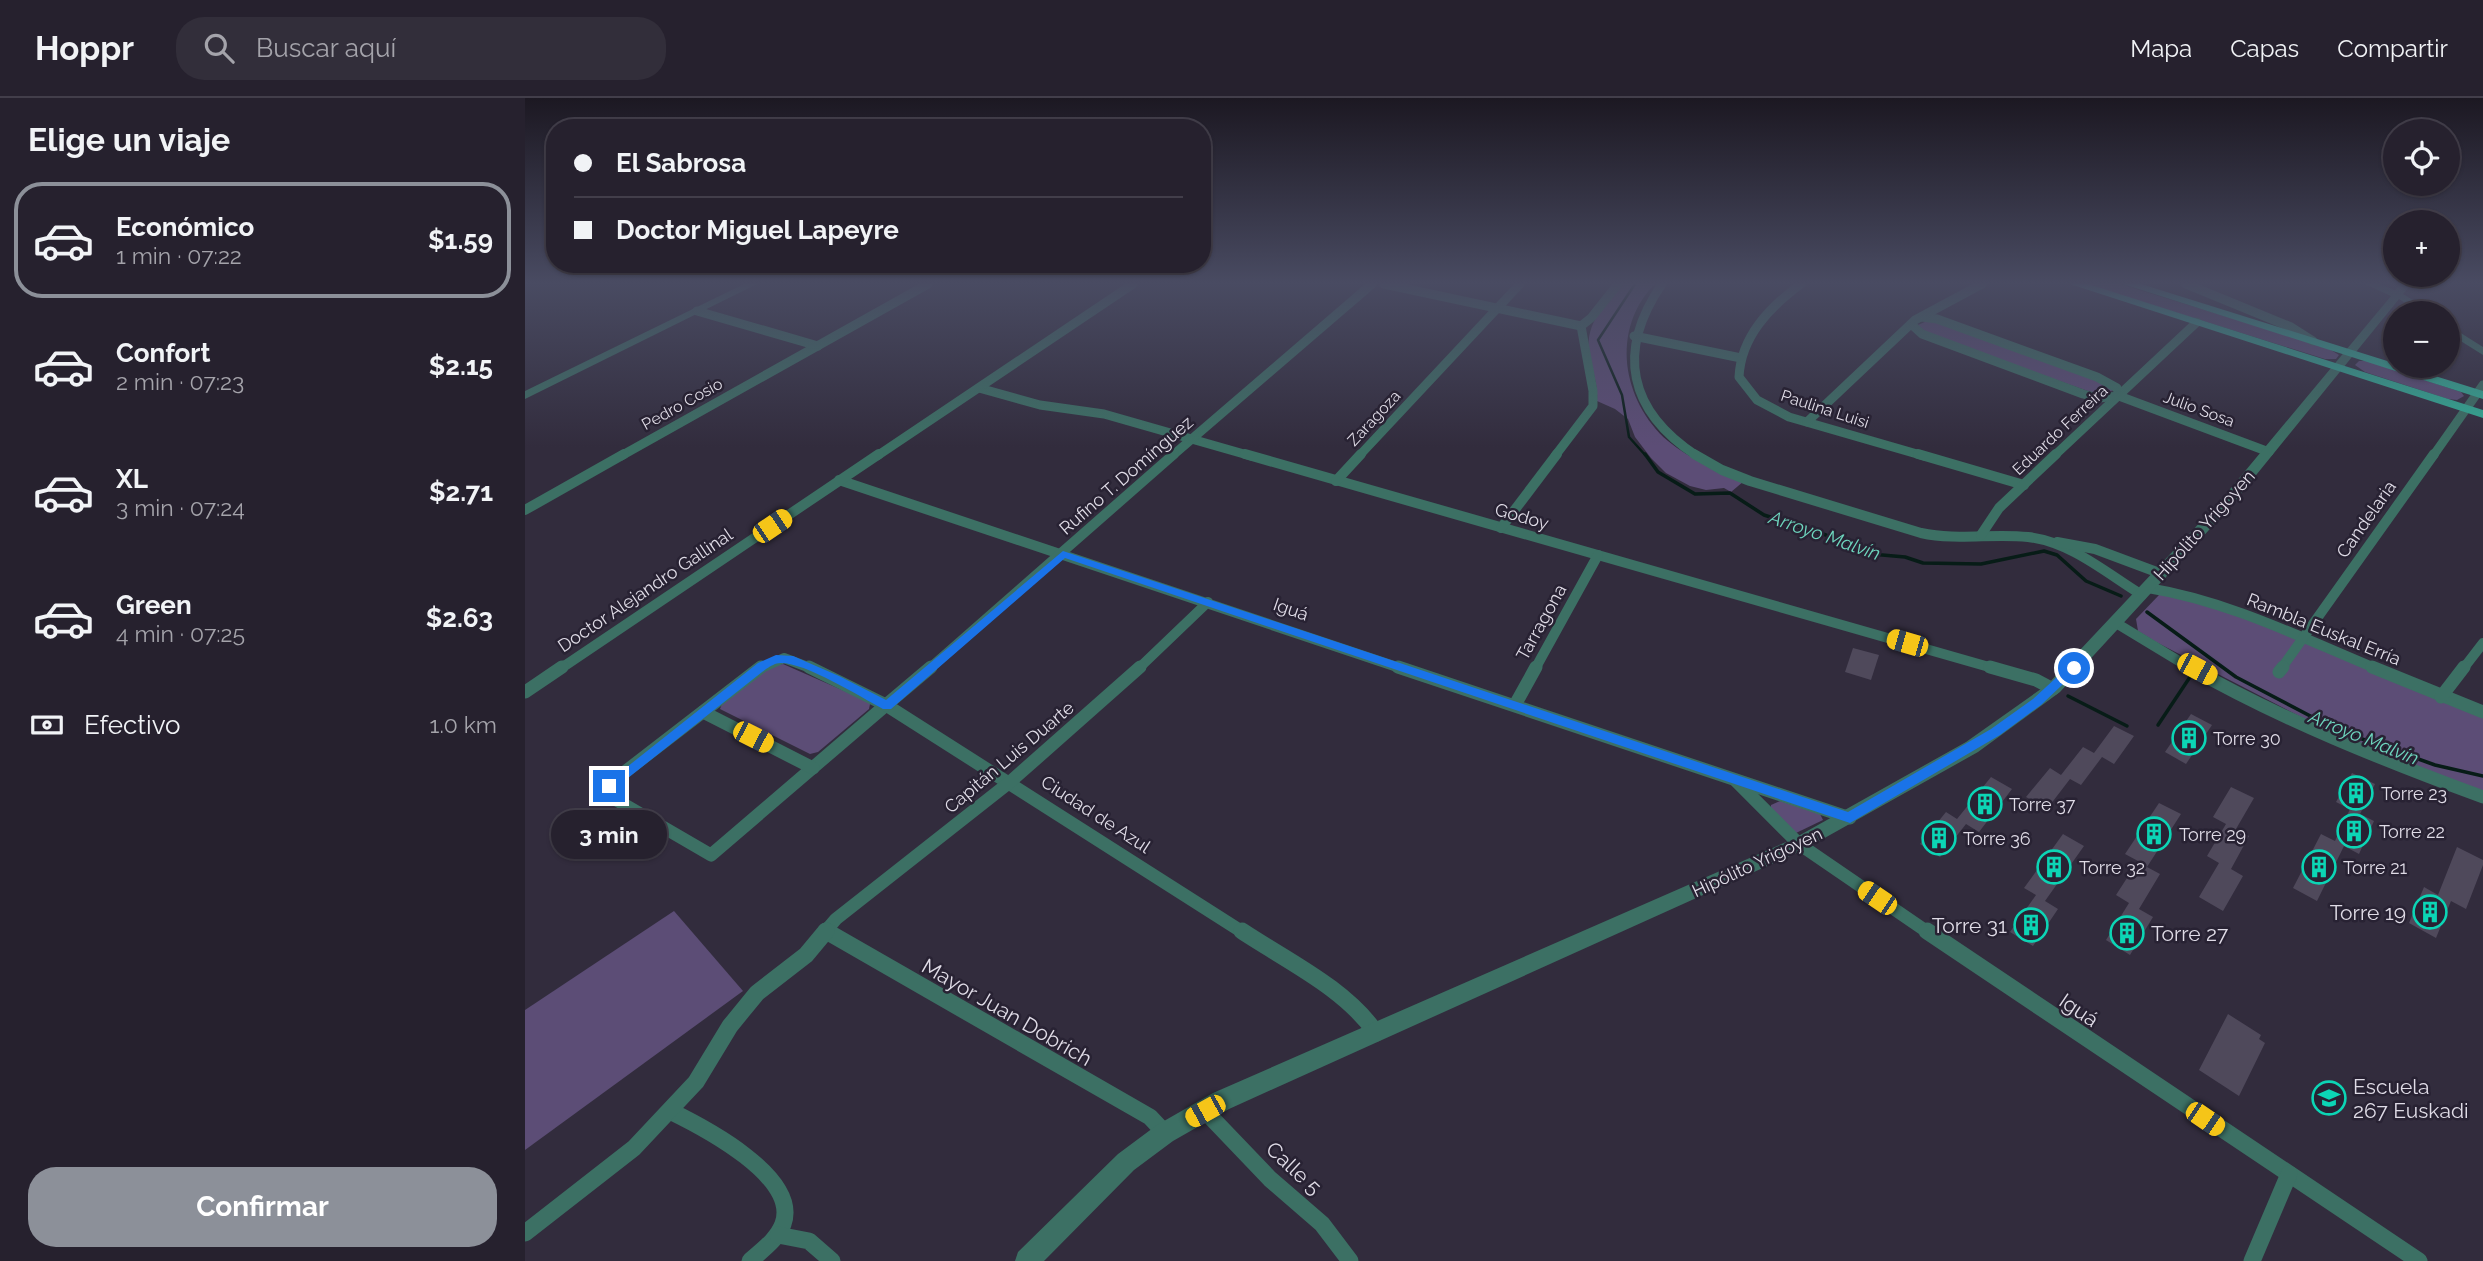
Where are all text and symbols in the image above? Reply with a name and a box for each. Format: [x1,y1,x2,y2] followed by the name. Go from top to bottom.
[176,17,666,80] search box
[35,29,134,68] text: Hoppr
[200,29,238,67] icon: search
[256,33,396,63] text: Buscar aquí
[2130,34,2192,63] text: Mapa
[2230,34,2299,63] text: Capas
[2337,34,2448,63] text: Compartir
[2383,119,2460,378] map controls
[2383,119,2460,196] button: locate
[28,121,230,158] text: Elige un viaje
[616,148,746,178] text: El Sabrosa
[32,209,95,272] icon: car
[2383,210,2460,287] button: +
[116,212,254,242] text: Económico
[616,215,899,245] text: Doctor Miguel Lapeyre
[428,225,493,255] text: $1.59
[116,242,242,269] text: 1 min · 07:22
[2383,301,2460,378] button: −
[32,335,95,398] icon: car
[116,338,210,368] text: Confort
[429,351,493,381] text: $2.15
[116,368,244,395] text: 2 min · 07:23
[638,374,726,434] street label: Pedro Cosio
[2009,381,2111,479] street label: Eduardo Ferreira
[1344,386,1404,450] street label: Zaragoza
[1779,386,1871,432] street label: Paulina Luisi
[2161,387,2237,431] street label: Julio Sosa
[1055,411,1197,539] street label: Rufino T. Domínguez
[32,461,95,524] icon: car
[116,464,148,494] text: XL
[2149,466,2259,584] street label: Hipólito Yrigoyen
[2332,476,2400,562] street label: Candelaria
[429,477,493,507] text: $2.71
[116,494,245,521] text: 3 min · 07:24
[1493,498,1552,534] street label: Godoy
[1766,505,1884,564] water label: Arroyo Malvín
[749,506,796,546] car
[554,524,736,656] street label: Doctor Alejandro Gallinal
[1512,580,1570,664] street label: Tarragona
[32,587,95,650] icon: car
[2244,589,2404,669] street label: Rambla Euskal Erría
[116,590,192,620] text: Green
[1271,593,1311,625] street label: Iguá
[426,603,493,633] text: $2.63
[116,620,245,647] text: 4 min · 07:25
[1884,627,1931,659] car
[2174,650,2221,688] car
[2058,652,2090,684] route start
[940,696,1078,817] street label: Capitán Luis Duarte
[2305,705,2422,769] water label: Arroyo Malvín
[28,706,66,744] icon: cash
[84,710,181,740] text: Efectivo
[430,711,497,738] text: 1.0 km
[730,718,777,756] car
[2170,719,2208,757] building icon: Torre 30
[2213,728,2281,749] place label: Torre 30
[593,770,625,802] route end
[1037,771,1155,857] street label: Ciudad de Azul
[2337,774,2375,812] building icon: Torre 23
[2381,783,2447,804] place label: Torre 23
[1966,785,2004,823] building icon: Torre 37
[2009,794,2076,815] place label: Torre 37
[551,810,667,860] callout: 3 min
[2335,812,2373,850] building icon: Torre 22
[2135,815,2173,853] building icon: Torre 29
[1920,819,1958,857] building icon: Torre 36
[579,821,639,848] text: 3 min
[2379,821,2445,842] place label: Torre 22
[1689,823,1825,901] street label: Hipólito Yrigoyen
[2179,824,2246,845] place label: Torre 29
[1963,828,2031,849] place label: Torre 36
[2035,848,2073,886] building icon: Torre 32
[2300,848,2338,886] building icon: Torre 21
[2079,857,2145,878] place label: Torre 32
[2343,857,2408,878] place label: Torre 21
[1854,878,1901,918] car
[2411,893,2449,931] building icon: Torre 19
[2330,900,2406,925] place label: Torre 19
[2012,906,2050,944] building icon: Torre 31
[1932,913,2007,938] place label: Torre 31
[2108,914,2146,952] building icon: Torre 27
[2151,921,2229,946] place label: Torre 27
[917,953,1097,1071] street label: Mayor Juan Dobrich
[2055,988,2103,1032] street label: Iguá
[2353,1074,2469,1123] place label: Escuela 267 Euskadi
[2310,1079,2348,1117] school or university icon: Escuela 267 Euskadi
[1182,1092,1229,1130] car
[2182,1099,2229,1139] car
[1261,1136,1327,1200] street label: Calle 5
[28,1167,497,1247] button: Confirmar

